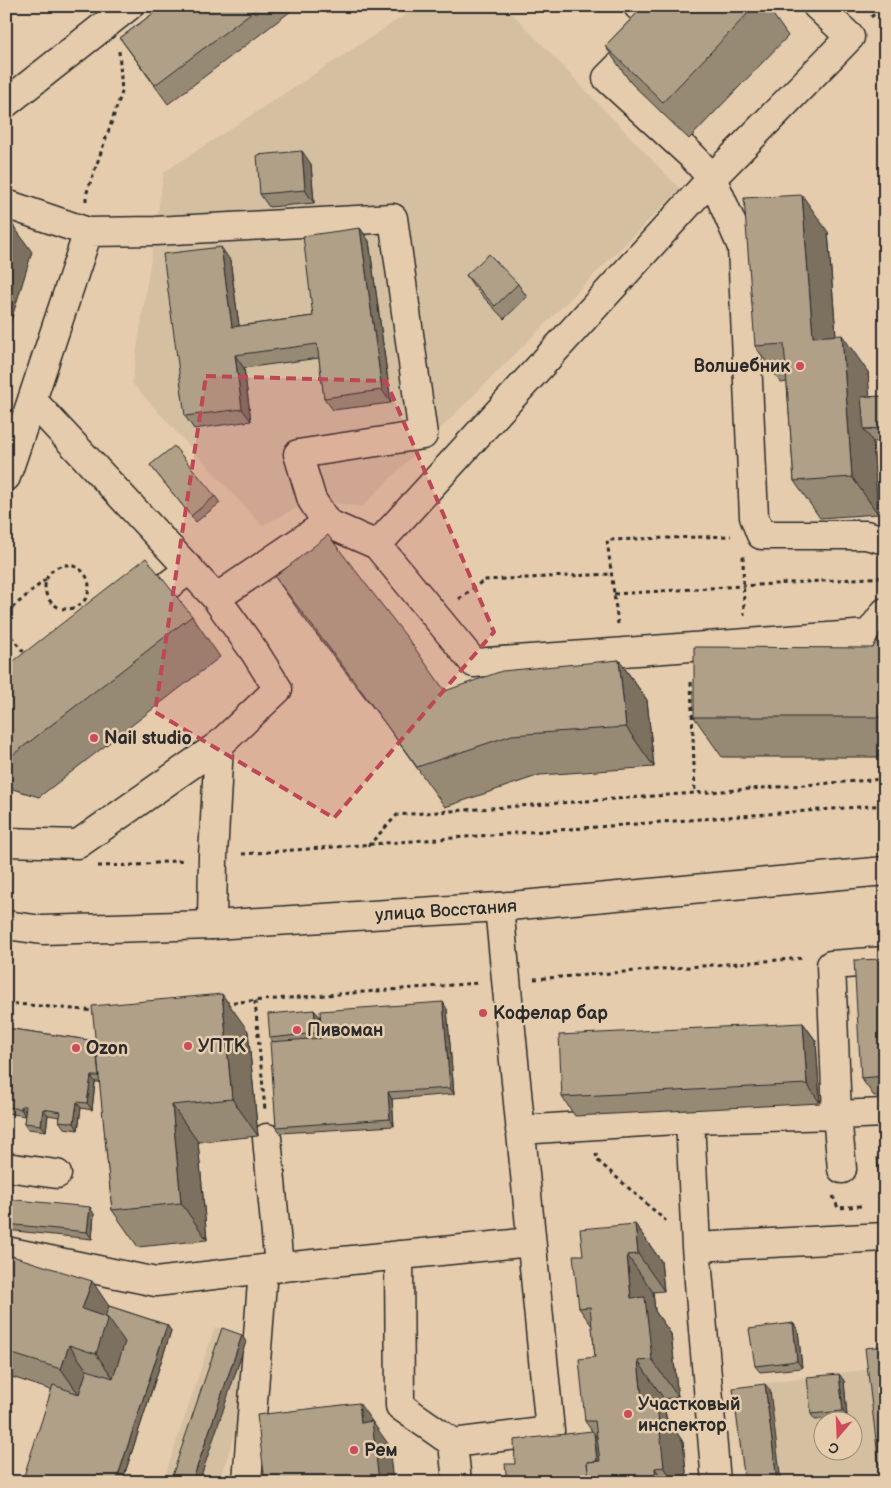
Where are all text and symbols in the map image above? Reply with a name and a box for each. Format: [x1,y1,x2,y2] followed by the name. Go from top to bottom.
[694,356,790,377] place label: Волшебник
[794,360,806,372] marker: Волшебник
[104,728,192,749] place label: Nail studio
[88,732,100,744] marker: Nail studio
[375,895,518,925] street label: улица Восстания
[493,1003,608,1024] place label: Кофелар бар
[477,1007,489,1019] marker: Кофелар бар
[307,1020,383,1041] place label: Пивоман
[291,1024,303,1036] marker: Пивоман
[198,1036,247,1057] place label: УПТК
[86,1038,128,1059] place label: Ozon
[182,1040,194,1052] marker: УПТК
[70,1042,82,1054] marker: Ozon
[638,1394,740,1436] place label: Участковый инспектор
[622,1408,634,1420] marker: Участковый инспектор
[814,1410,864,1460] north arrow
[826,1438,841,1457] text: С
[364,1440,398,1461] place label: Рем
[348,1444,360,1456] marker: Рем

